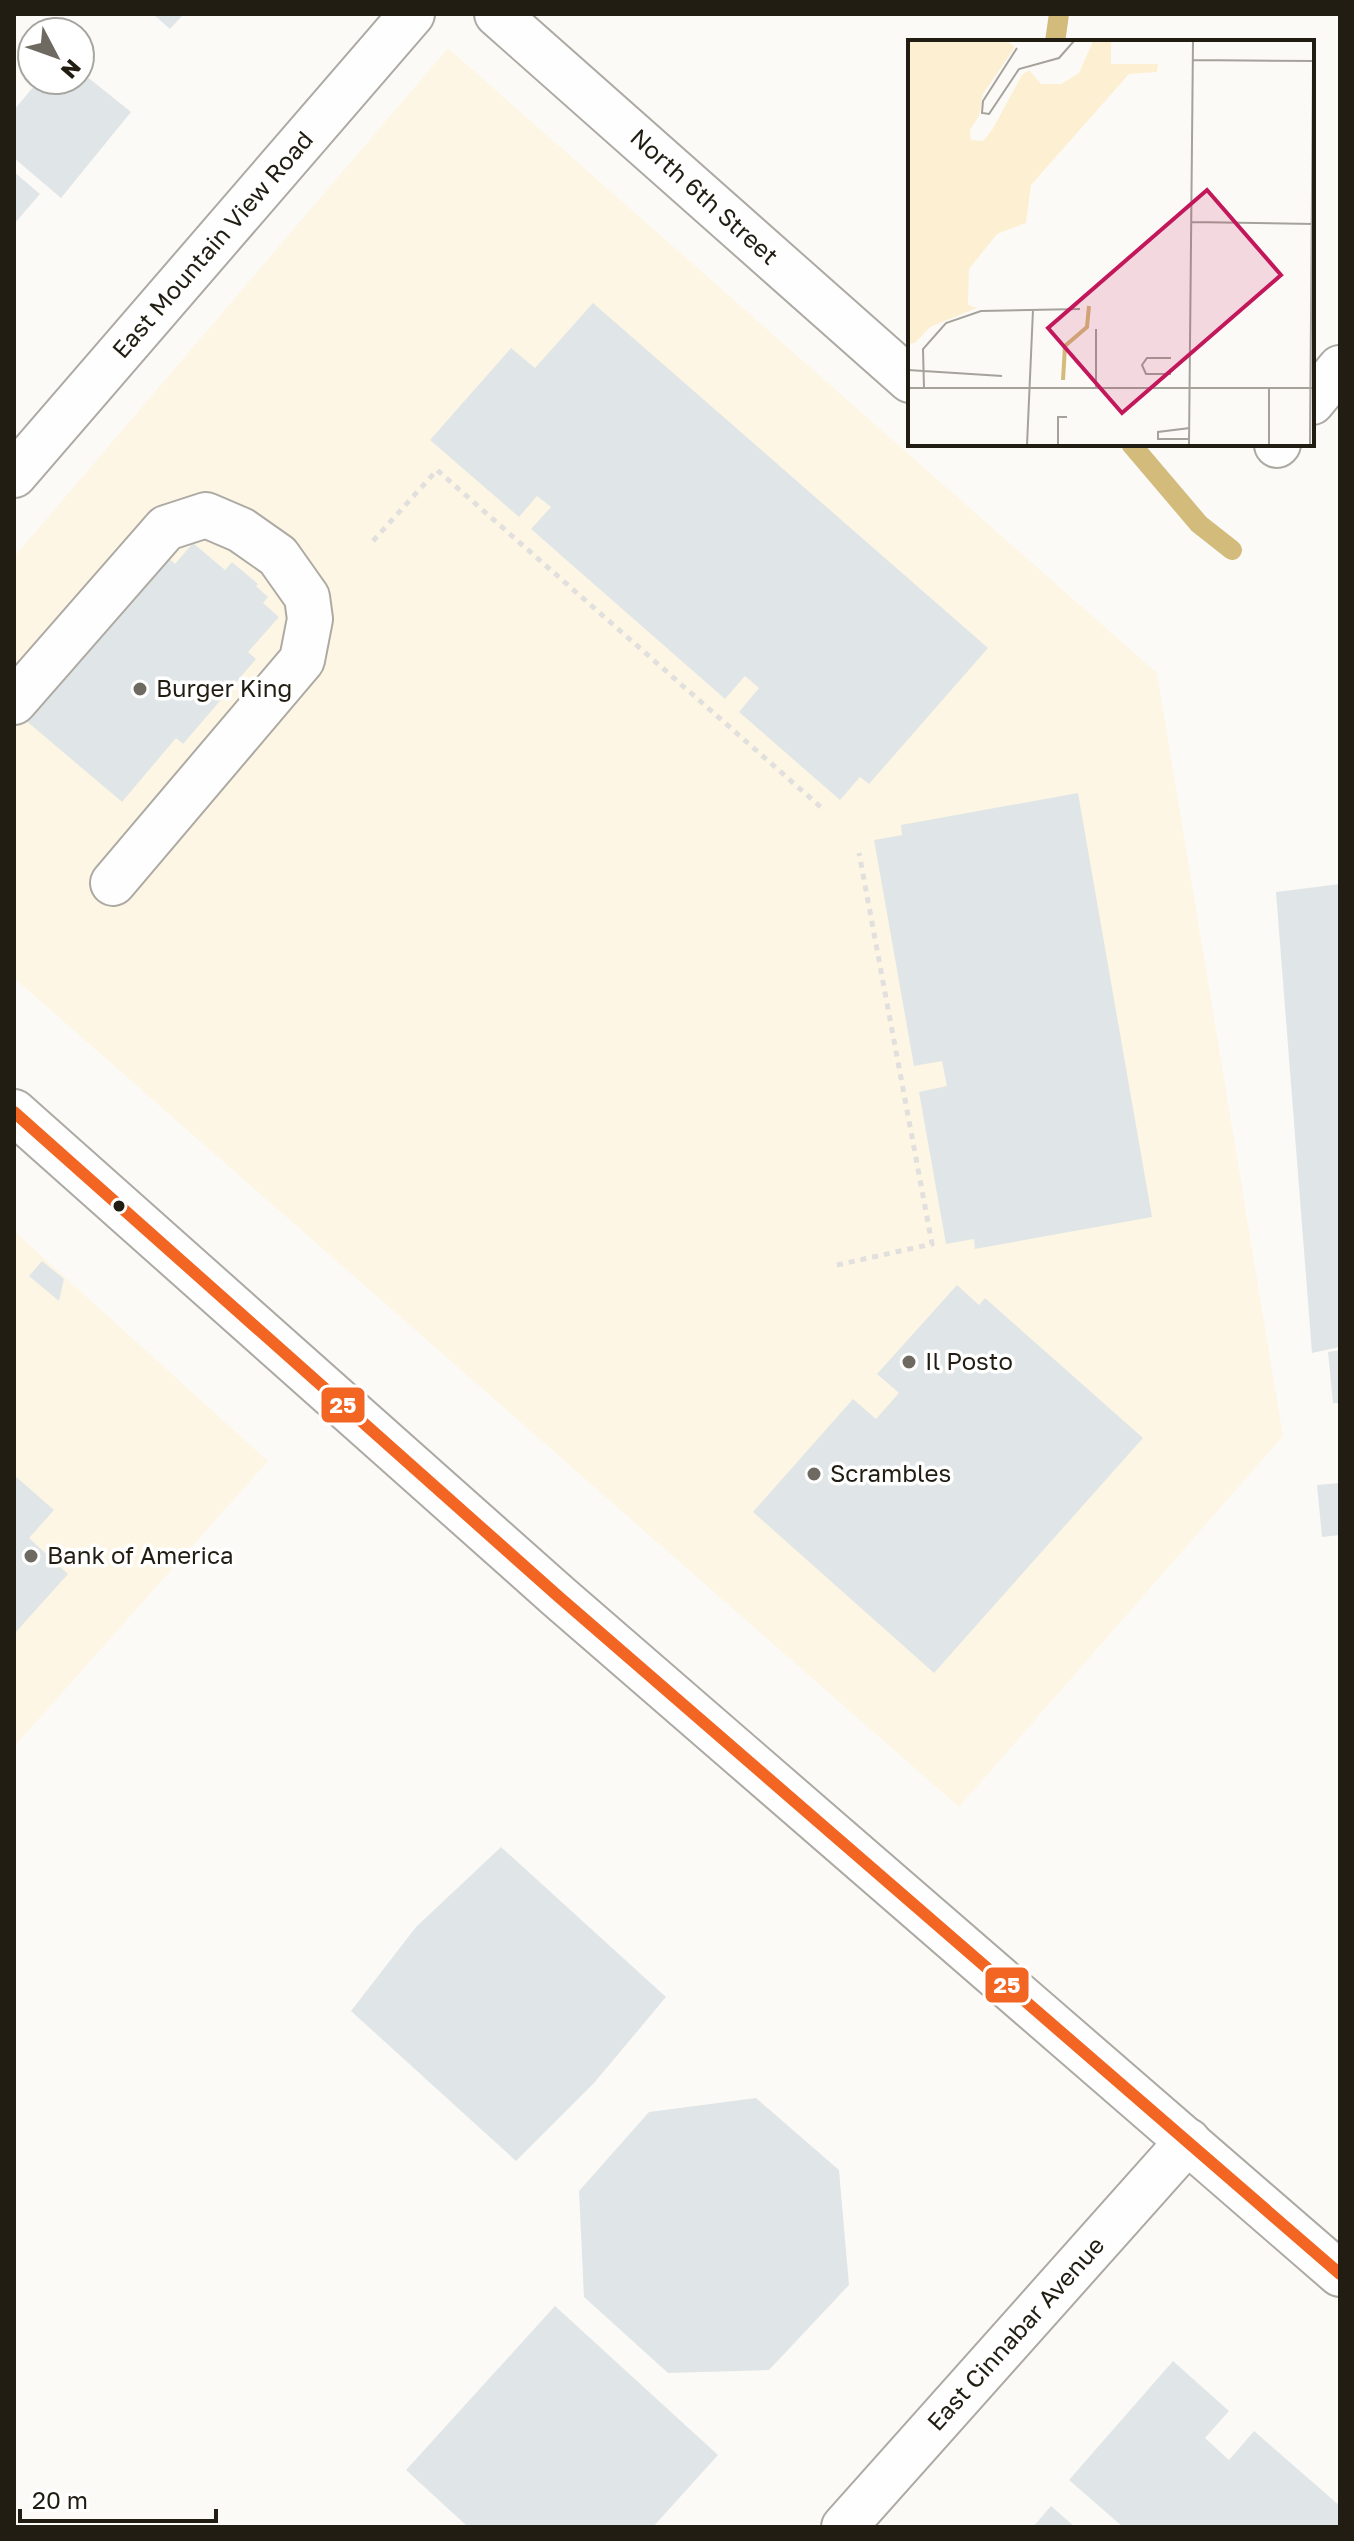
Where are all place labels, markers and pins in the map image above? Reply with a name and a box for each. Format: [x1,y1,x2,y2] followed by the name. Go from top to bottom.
[156,673,292,702] place label: Burger King
[131,680,149,698] marker: Burger King
[111,1198,127,1214] unlabelled marker
[925,1346,1013,1375] place label: Il Posto
[900,1353,918,1371] marker: Il Posto
[830,1458,951,1487] place label: Scrambles
[805,1465,823,1483] marker: Scrambles
[47,1540,234,1569] place label: Bank of America
[22,1547,40,1565] marker: Bank of America

